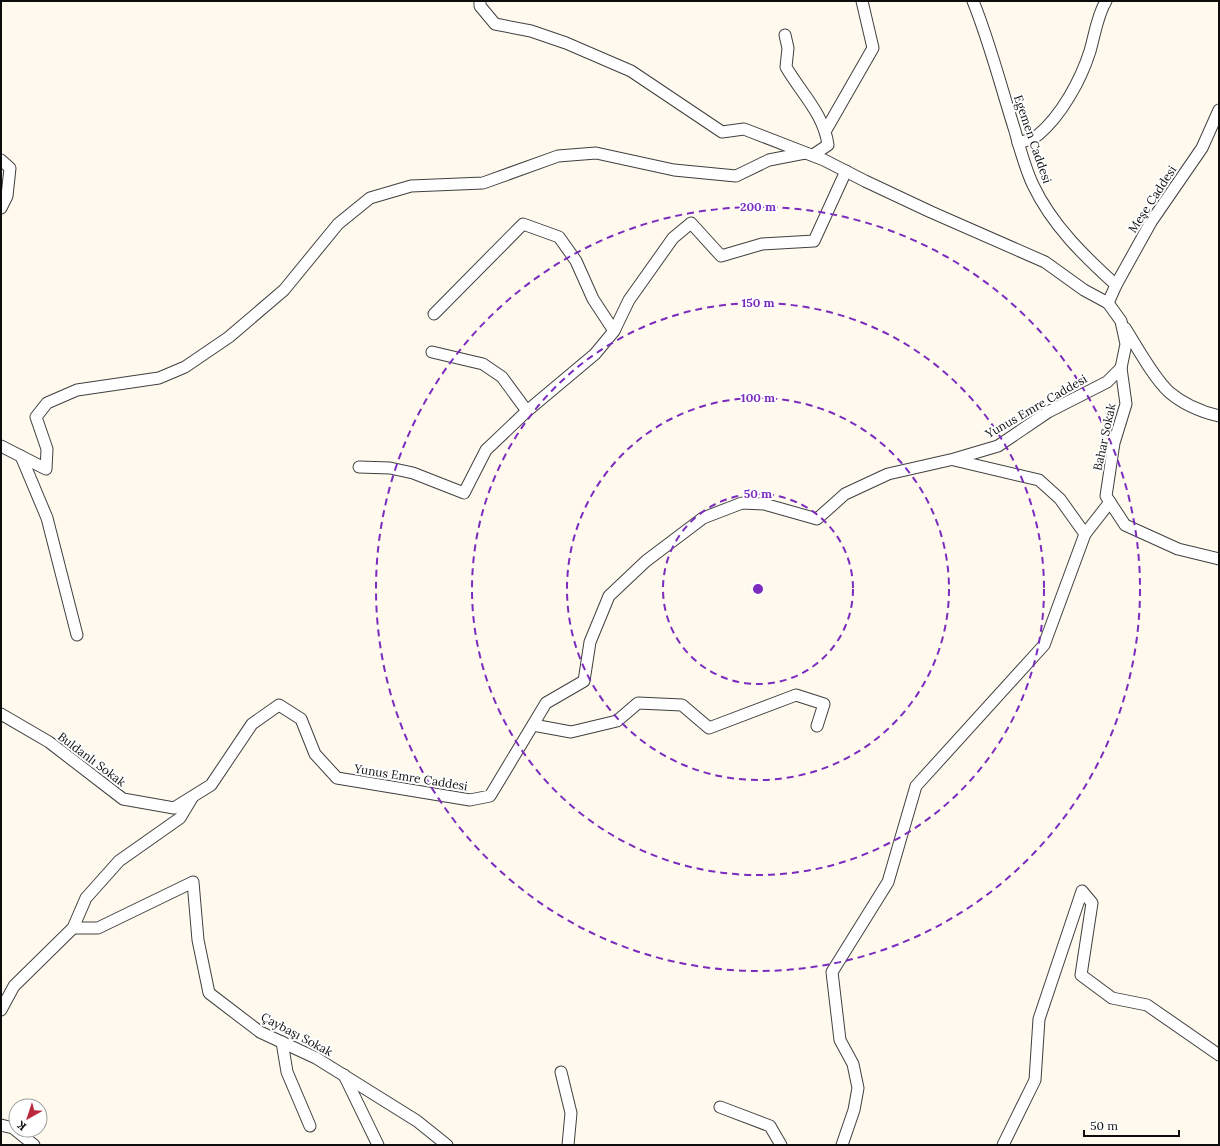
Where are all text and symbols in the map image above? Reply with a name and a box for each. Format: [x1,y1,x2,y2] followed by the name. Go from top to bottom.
[1011,93,1055,185] street label: Egemen Caddesi
[1125,163,1179,235] street label: Meşe Caddesi
[740,199,776,214] text: 200 m
[741,295,775,310] text: 150 m
[982,371,1089,442] street label: Yunus Emre Caddesi
[741,390,775,405] text: 100 m
[1090,401,1119,472] street label: Bahar Sokak
[744,486,772,501] text: 50 m
[751,582,765,596] centre of rings
[55,729,129,790] street label: Buldanlı Sokak
[352,760,469,793] street label: Yunus Emre Caddesi
[259,1009,336,1059] street label: Çaybaşı Sokak
[8,1098,48,1138] north arrow
[1084,1112,1179,1138] scale bar
[14,1118,29,1134] text: K
[1090,1118,1118,1133] text: 50 m

